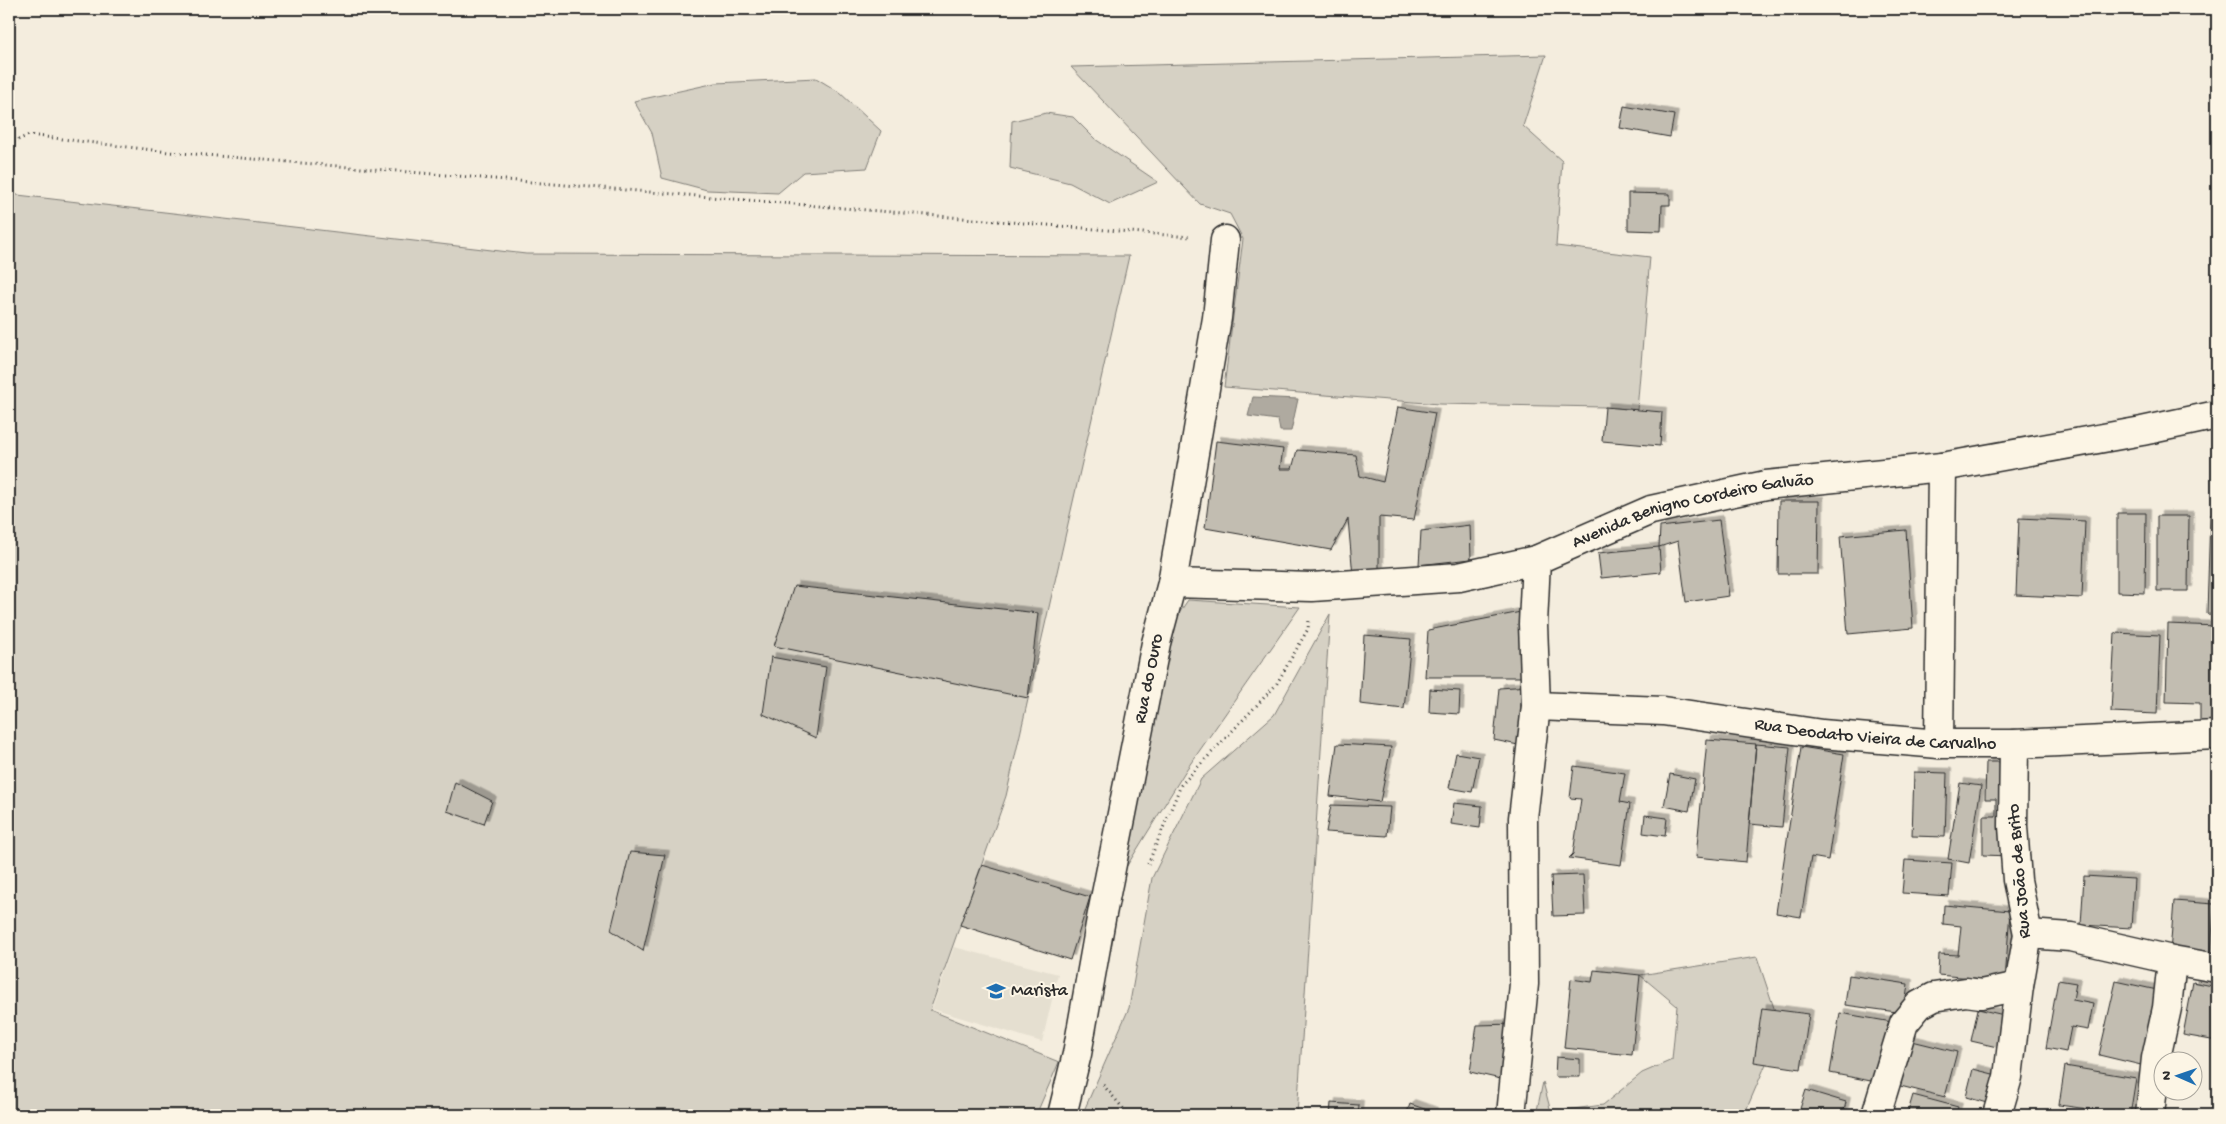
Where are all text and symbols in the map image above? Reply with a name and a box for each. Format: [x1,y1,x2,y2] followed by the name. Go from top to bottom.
[1569,470,1815,553] street label: Avenida Benigno Cordeiro Galvão
[1130,631,1169,725] street label: Rua do Ouro
[1753,714,1996,755] street label: Rua Deodato Vieira de Carvalho
[2004,803,2036,939] street label: Rua João de Brito
[985,980,1007,1002] school or university icon: Marista
[1011,981,1069,1002] place label: Marista
[2154,1052,2204,1102] north arrow
[2159,1071,2176,1080] text: N

